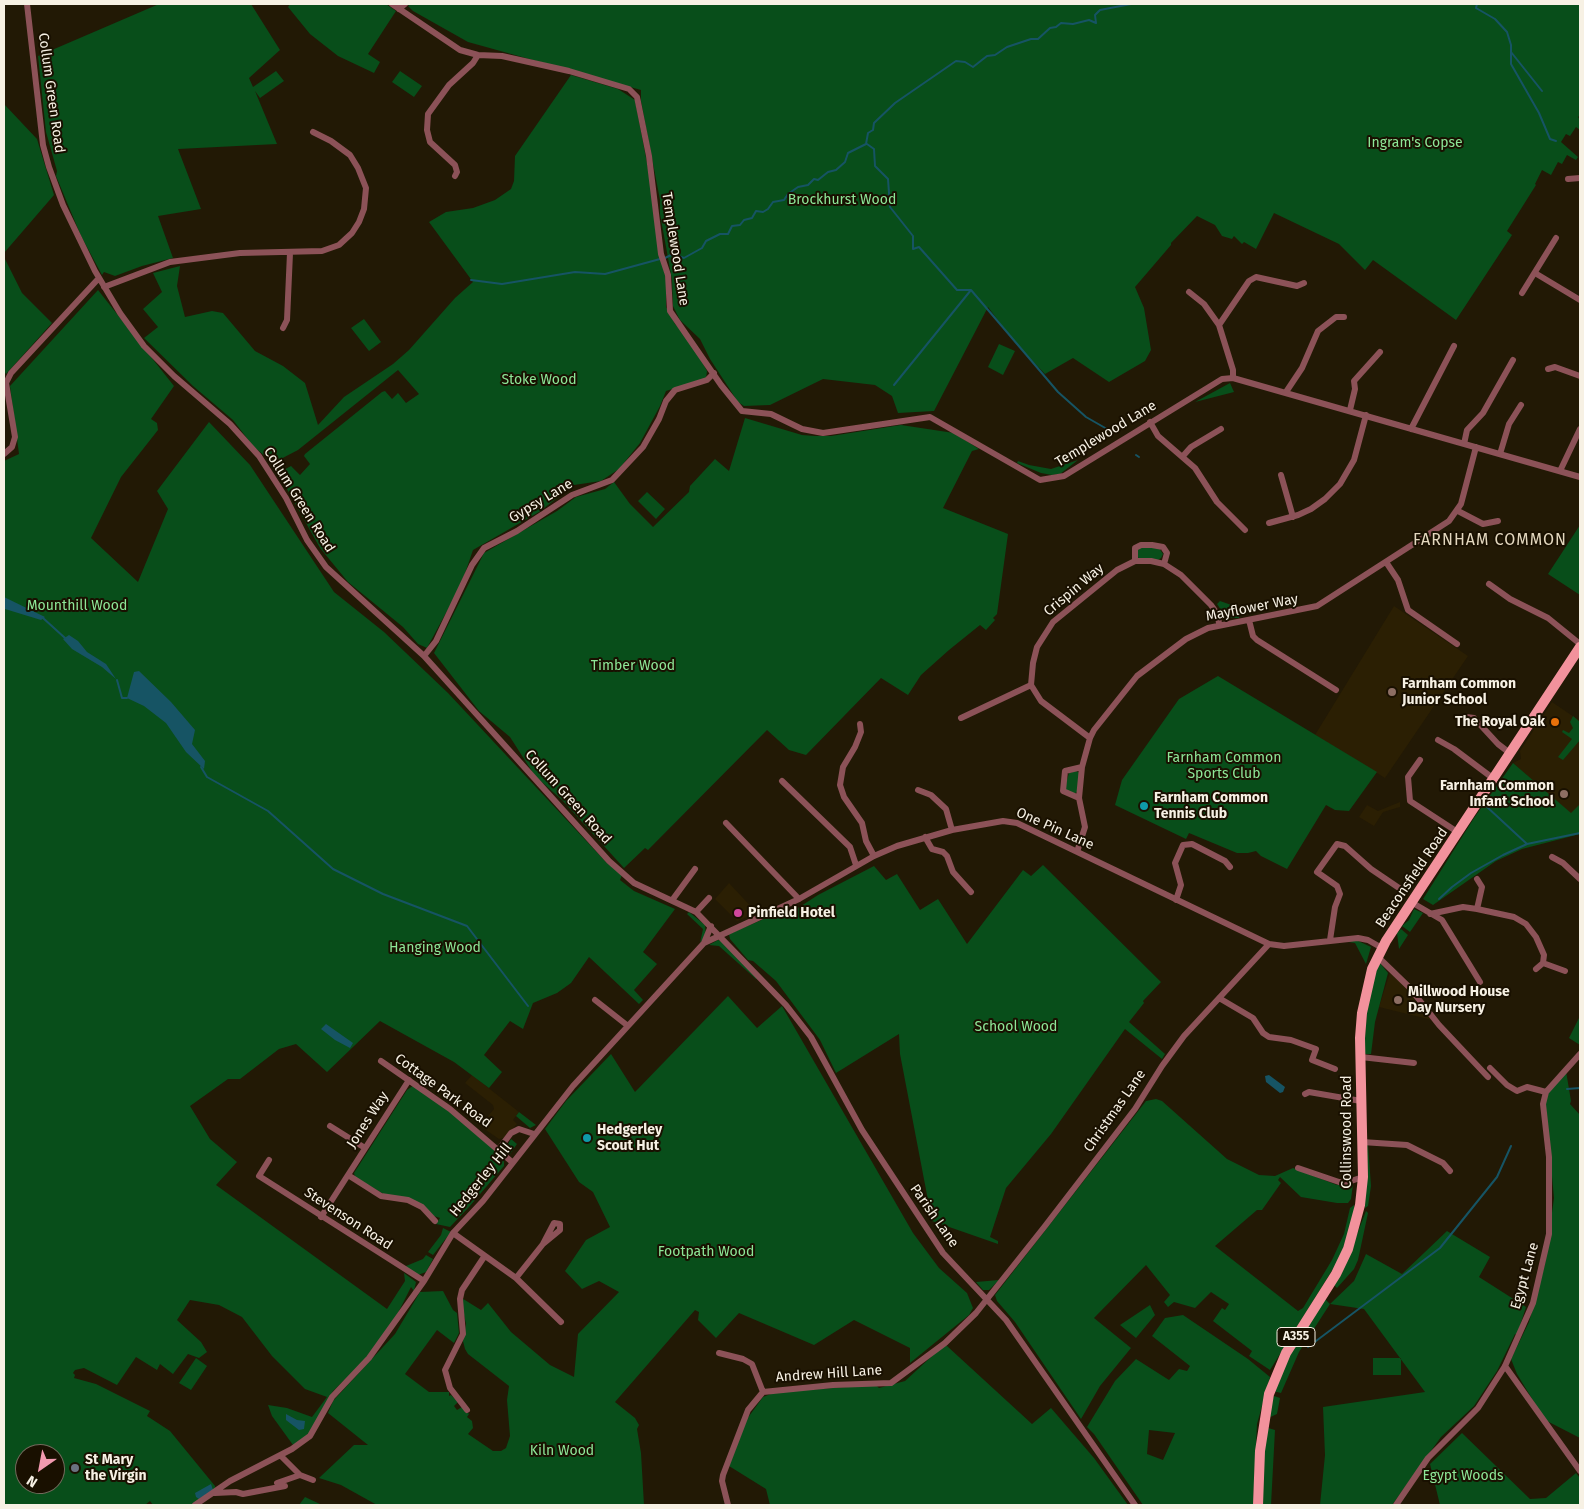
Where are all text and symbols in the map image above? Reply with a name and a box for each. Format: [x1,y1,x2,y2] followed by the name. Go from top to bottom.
[34,32,68,154] street label: Collum Green Road
[1367,135,1463,151] park label: Ingram's Copse
[658,191,692,307] street label: Templewood Lane
[788,192,896,208] park label: Brockhurst Wood
[501,372,577,388] park label: Stoke Wood
[1052,397,1160,471] street label: Templewood Lane
[260,444,338,556] street label: Collum Green Road
[506,475,576,527] street label: Gypsy Lane
[1411,531,1569,551] district label: FARNHAM COMMON
[1041,560,1107,620] street label: Crispin Way
[1204,591,1300,625] street label: Mayflower Way
[27,598,127,614] park label: Mounthill Wood
[591,658,675,674] park label: Timber Wood
[1402,676,1516,709] place label: Farnham Common Junior School
[1386,686,1398,698] marker: Farnham Common Junior School
[1455,714,1545,730] place label: The Royal Oak
[1549,716,1561,728] marker: The Royal Oak
[521,746,615,848] street label: Collum Green Road
[1167,750,1281,782] park label: Farnham Common Sports Club
[1440,778,1554,810] place label: Farnham Common Infant School
[1558,788,1570,800] marker: Farnham Common Infant School
[1154,790,1268,822] place label: Farnham Common Tennis Club
[1138,800,1150,812] marker: Farnham Common Tennis Club
[1013,804,1097,854] street label: One Pin Lane
[1372,825,1452,931] street label: Beaconsfield Road
[748,905,835,921] place label: Pinfield Hotel
[732,907,744,919] marker: Pinfield Hotel
[389,940,481,956] park label: Hanging Wood
[1408,984,1510,1016] place label: Millwood House Day Nursery
[1392,994,1404,1006] marker: Millwood House Day Nursery
[975,1019,1057,1035] park label: School Wood
[391,1050,495,1132] street label: Cottage Park Road
[1080,1067,1150,1155] street label: Christmas Lane
[1339,1075,1355,1189] street label: Collinswood Road
[344,1089,392,1151] street label: Jones Way
[597,1122,662,1154] place label: Hedgerley Scout Hut
[581,1132,593,1144] marker: Hedgerley Scout Hut
[446,1140,516,1220] street label: Hedgerley Hill
[906,1181,962,1251] street label: Parish Lane
[301,1184,395,1254] street label: Stevenson Road
[1507,1241,1543,1311] street label: Egypt Lane
[658,1244,754,1260] park label: Footpath Wood
[1277,1328,1315,1346] road number: A355
[775,1362,883,1386] street label: Andrew Hill Lane
[530,1443,594,1459] park label: Kiln Wood
[15,1444,65,1494] north arrow
[85,1452,147,1484] place label: St Mary the Virgin
[69,1462,81,1474] marker: St Mary the Virgin
[1422,1468,1504,1484] park label: Egypt Woods
[24,1472,41,1491] text: N

